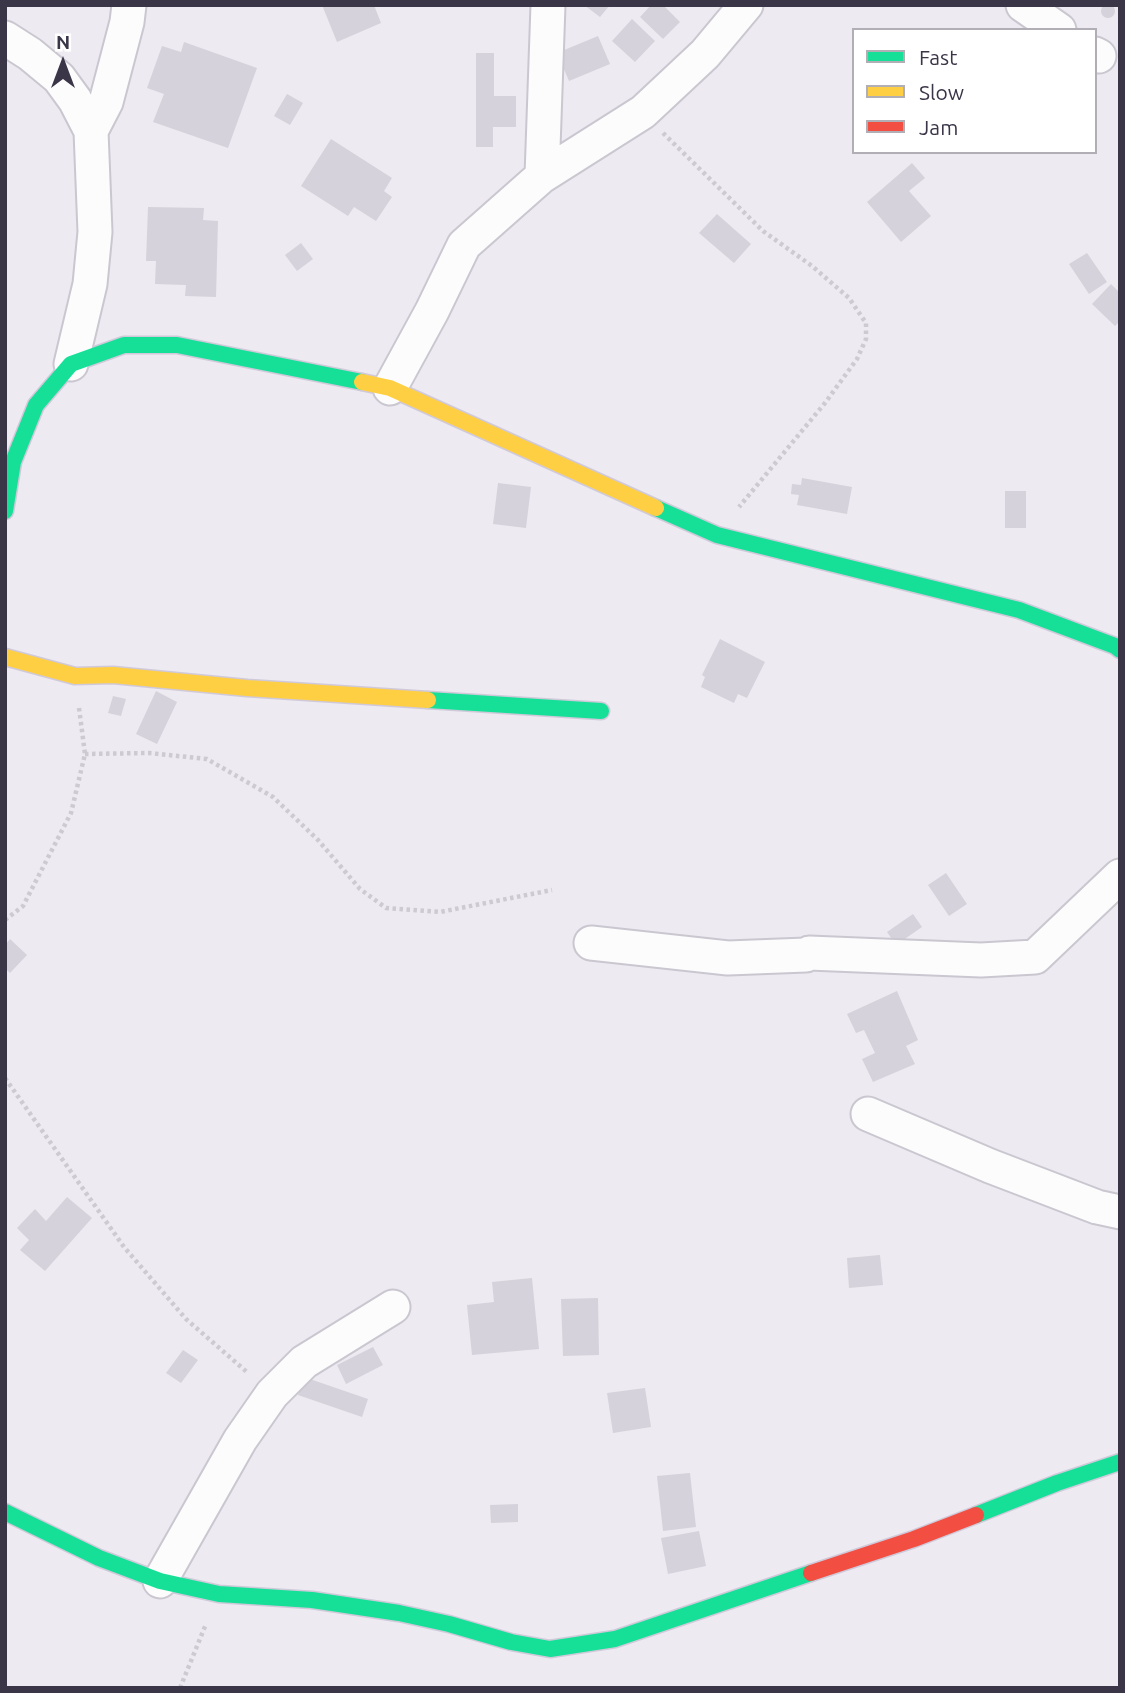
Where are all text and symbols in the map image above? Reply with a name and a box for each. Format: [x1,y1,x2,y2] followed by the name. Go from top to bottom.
[28,28,98,98] north arrow
[852,28,1097,154] legend
[56,31,70,53] text: N
[919,45,957,69] text: Fast
[919,80,964,104] text: Slow
[919,115,958,139] text: Jam

